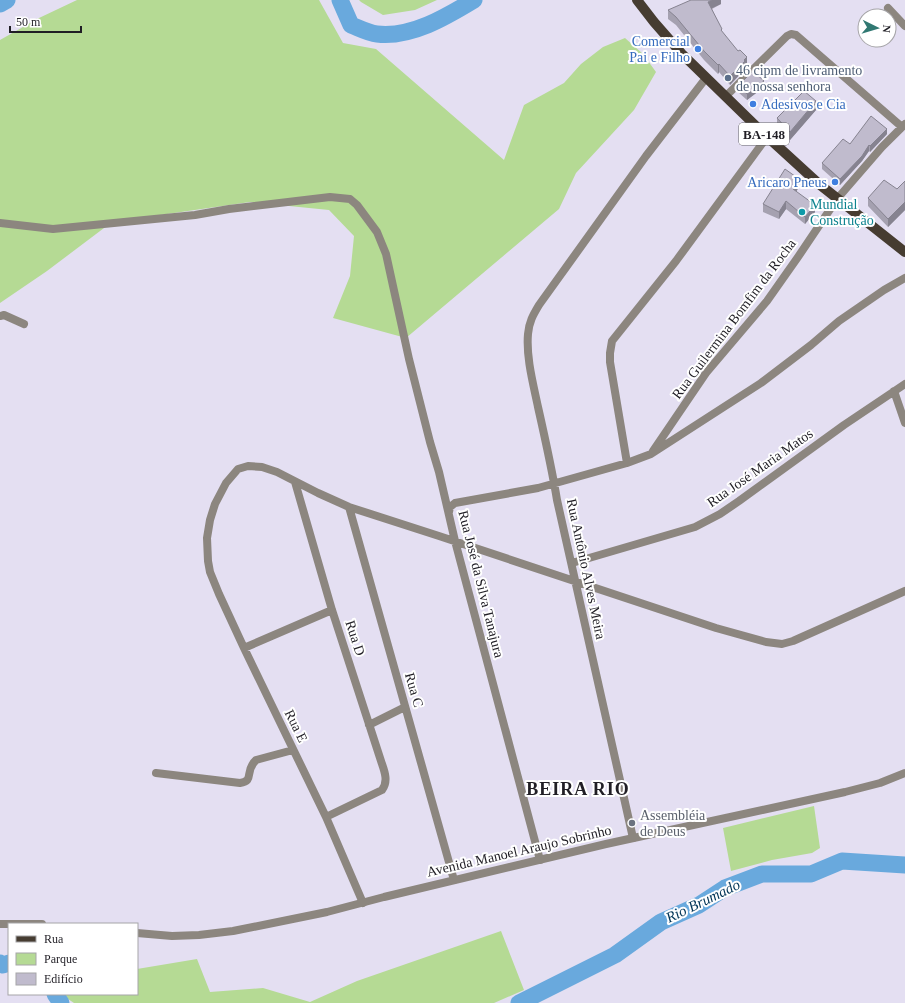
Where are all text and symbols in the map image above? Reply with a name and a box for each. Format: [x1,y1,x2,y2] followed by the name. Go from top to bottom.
[10,8,81,34] scale bar
[857,8,897,48] north arrow
[16,15,41,29] text: 50 m
[881,24,893,33] text: N
[629,34,690,65] place label: Comercial Pai e Filho
[693,44,703,54] marker: Comercial Pai e Filho
[736,63,862,94] place label: 46 cipm de livramento de nossa senhora
[723,73,733,83] marker: 46 cipm de livramento de nossa senhora
[761,97,847,112] place label: Adesivos e Cia
[748,99,758,109] marker: Adesivos e Cia
[739,123,789,145] road number: BA-148
[747,175,827,190] place label: Aricaro Pneus
[830,177,840,187] marker: Aricaro Pneus
[810,197,874,228] place label: Mundial Construção
[797,207,807,217] marker: Mundial Construção
[669,236,799,402] street label: Rua Guilermina Bomfim da Rocha
[704,426,816,510] street label: Rua José Maria Matos
[564,497,608,641] street label: Rua Antônio Alves Meira
[455,509,507,660] street label: Rua José da Silva Tanajura
[342,618,368,658] street label: Rua D
[402,671,426,709] street label: Rua C
[282,707,310,745] street label: Rua E
[526,779,630,799] district label: BEIRA RIO
[640,808,706,839] place label: Assembléia de Deus
[627,818,637,828] marker: Assembléia de Deus
[425,822,613,880] street label: Avenida Manoel Araujo Sobrinho
[662,876,743,926] water label: Rio Brumado
[8,923,138,995] legend
[44,932,64,946] text: Rua
[44,952,77,966] text: Parque
[44,972,83,986] text: Edifício

